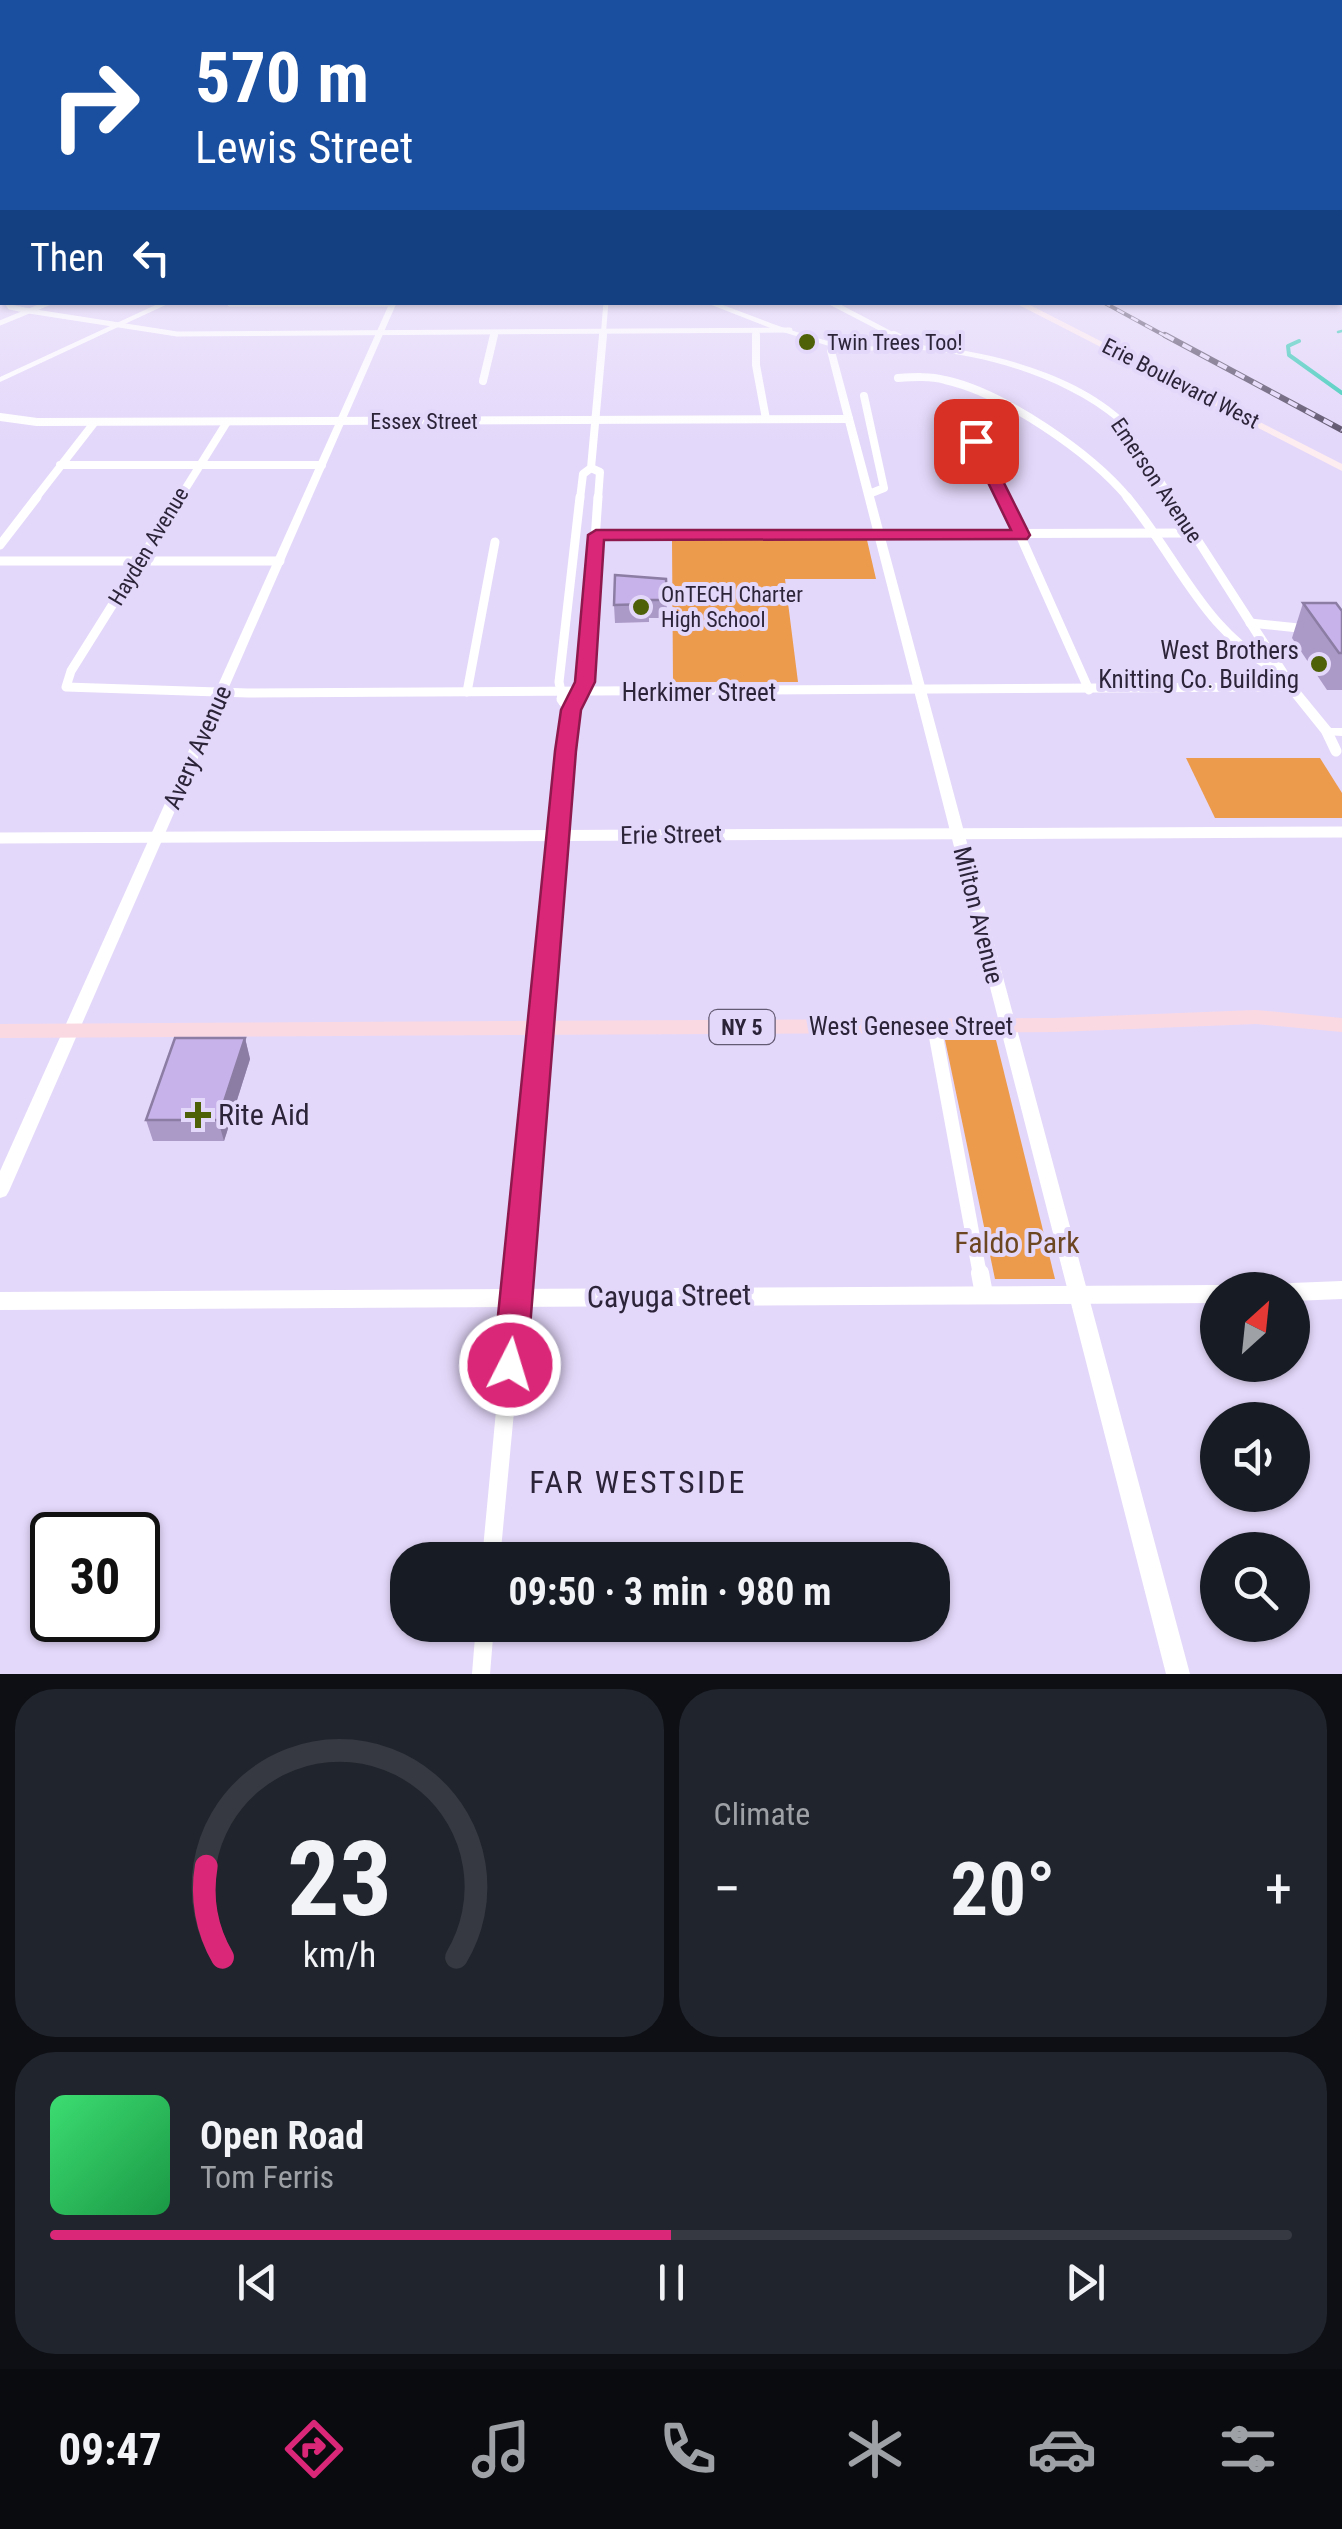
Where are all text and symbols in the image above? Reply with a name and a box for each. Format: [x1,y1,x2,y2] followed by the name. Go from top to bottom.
[195,37,369,119] text: 570 m
[30,40,160,170] icon: right
[195,121,413,174] text: Lewis Street
[124,230,179,285] icon: left
[30,236,104,280] text: Then
[827,330,963,355] place label: Twin Trees Too!
[796,331,818,353] marker: Twin Trees Too!
[1098,333,1263,434] street label: Erie Boulevard West
[934,399,1019,484] pin
[370,409,478,434] street label: Essex Street
[1106,413,1207,547] street label: Emerson Avenue
[949,414,1004,469] icon: arrive
[103,483,193,610] street label: Hayden Avenue
[661,582,803,632] place label: OnTECH Charter High School
[630,596,652,618] marker: OnTECH Charter High School
[1098,636,1299,694] place label: West Brothers Knitting Co. Building
[1308,653,1330,675] marker: West Brothers Knitting Co. Building
[622,678,776,707] street label: Herkimer Street
[157,681,238,813] street label: Avery Avenue
[620,819,722,850] street label: Erie Street
[948,844,1010,986] street label: Milton Avenue
[710,1010,774,1044] road number: NY 5
[809,1012,1013,1041] street label: West Genesee Street
[218,1097,310,1132] place label: Rite Aid
[187,1104,209,1126] marker: Rite Aid
[954,1225,1080,1260] park label: Faldo Park
[1200,1272,1310,1382] north arrow
[1200,1272,1310,1642] map controls
[586,1277,752,1314] street label: Cayuga Street
[458,1313,562,1417] position arrow
[1200,1402,1310,1512] button: sound
[529,1463,747,1501] district label: FAR WESTSIDE
[30,1512,160,1642] speed limit sign: 30
[1200,1532,1310,1642] button: search
[509,1570,831,1614] text: 09:50 · 3 min · 980 m
[714,1795,810,1833] text: Climate
[287,1819,392,1940] text: 23
[950,1845,1055,1933] text: 20°
[714,1857,741,1921] text: −
[1265,1857,1292,1921] text: +
[302,1934,376,1976] text: km/h
[200,2114,364,2158] text: Open Road
[200,2158,334,2196] text: Tom Ferris
[230,2255,285,2310] icon: previous
[644,2255,699,2310] icon: pause
[1058,2255,1113,2310] icon: next
[279,2414,349,2484] icon: directions
[466,2414,536,2484] icon: music
[653,2414,723,2484] icon: phone
[840,2414,910,2484] icon: climate
[1027,2414,1097,2484] icon: car
[1213,2414,1283,2484] icon: filters
[58,2423,162,2476] text: 09:47

